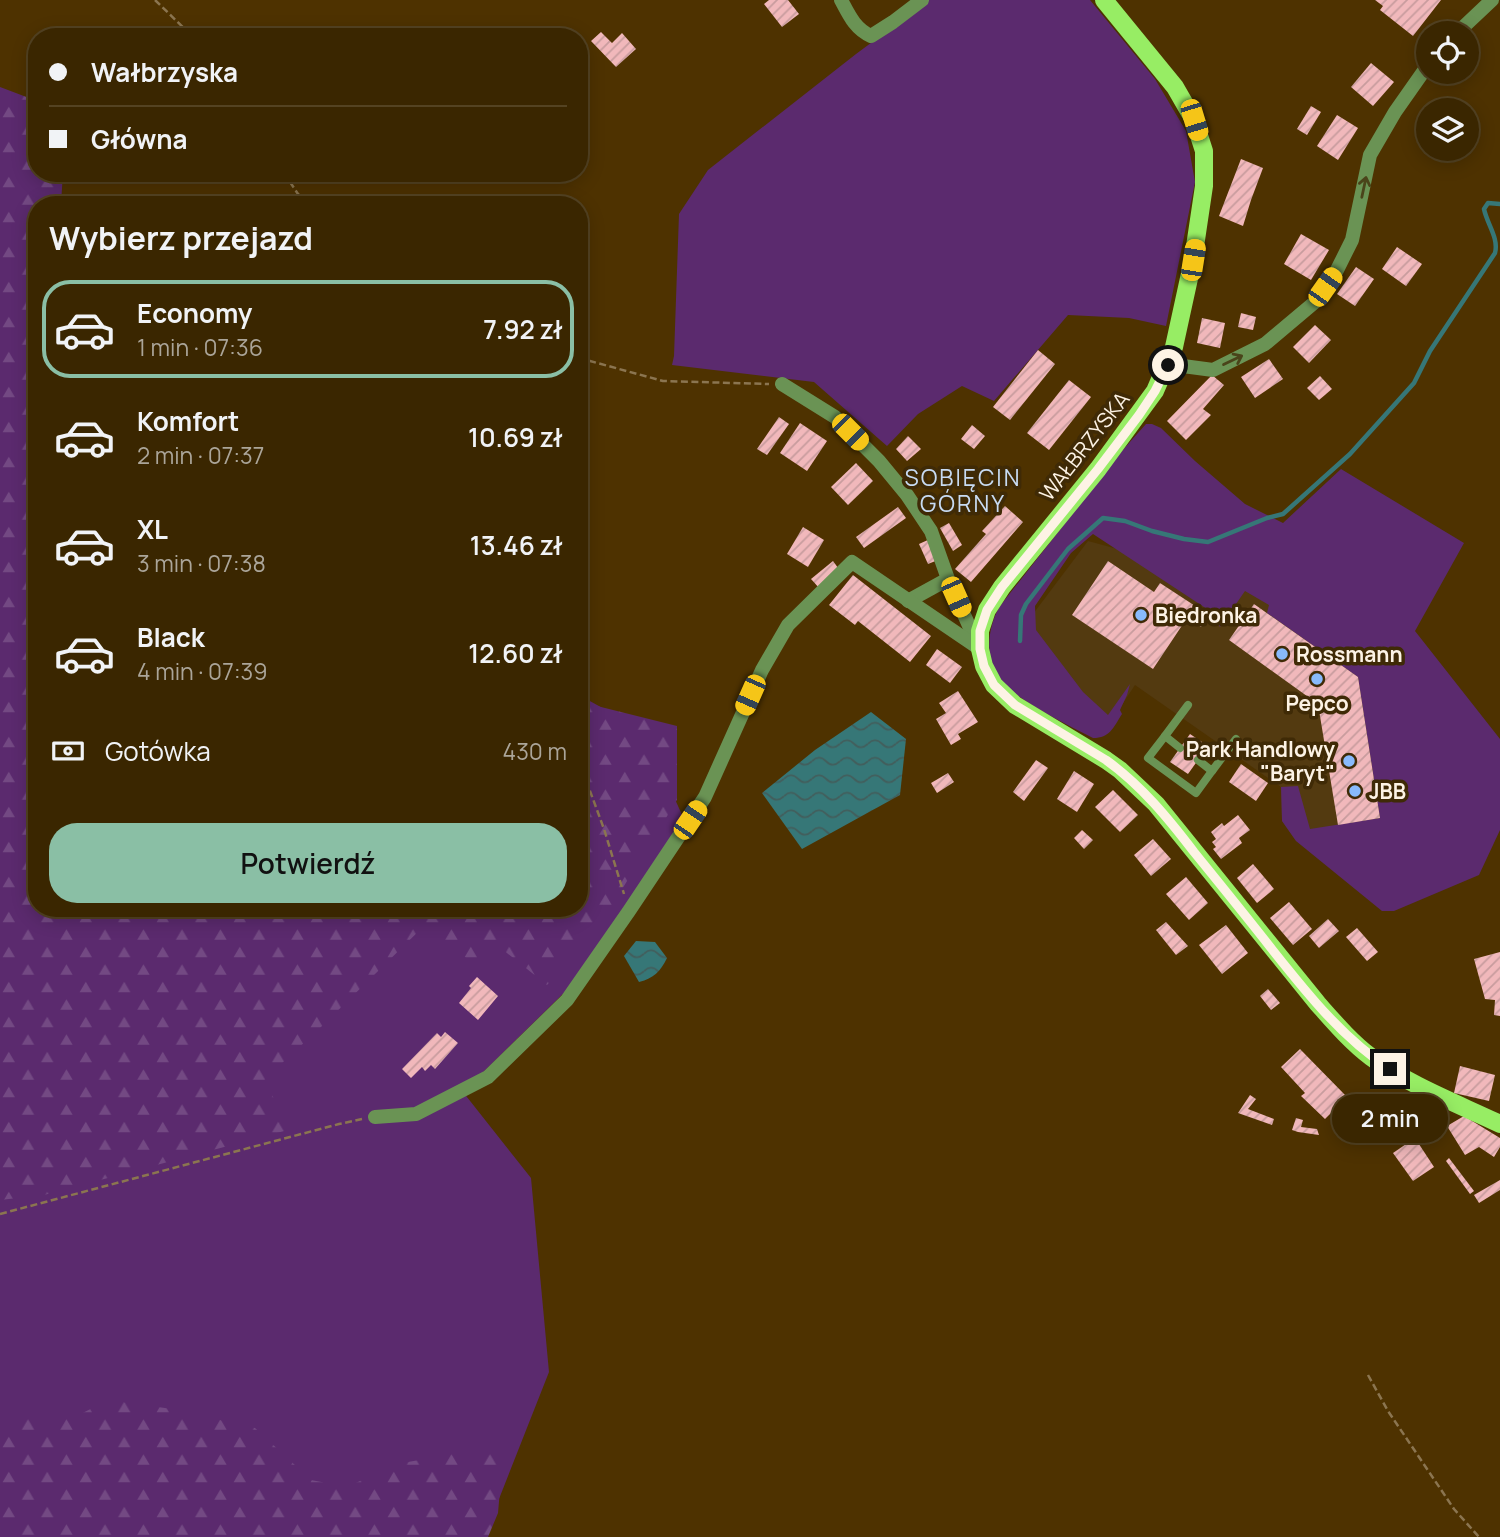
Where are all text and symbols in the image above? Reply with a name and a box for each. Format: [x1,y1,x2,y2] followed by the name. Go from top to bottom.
[1416,21,1479,161] map controls
[1416,21,1479,84] button: locate
[91,54,238,90] text: Wałbrzyska
[1178,97,1211,143] car
[1416,98,1479,161] button: layers
[91,121,188,157] text: Główna
[1358,176,1372,199] one-way arrow
[49,216,313,260] text: Wybierz przejazd
[1180,238,1207,282] car
[1305,264,1346,310] car
[137,295,252,331] text: Economy
[53,298,116,361] icon: car
[483,311,563,347] text: 7.92 zł
[137,331,263,363] text: 1 min · 07:36
[1152,349,1184,381] route start
[1222,352,1243,366] one-way arrow
[1033,386,1135,506] street label: WAŁBRZYSKA
[137,403,239,439] text: Komfort
[53,406,116,469] icon: car
[828,410,873,454] car
[468,419,563,455] text: 10.69 zł
[137,439,264,471] text: 2 min · 07:37
[905,461,1021,519] district label: SOBIĘCIN GÓRNY
[137,511,168,547] text: XL
[53,514,116,577] icon: car
[470,527,563,563] text: 13.46 zł
[137,547,266,579] text: 3 min · 07:38
[938,574,975,620] car
[1155,601,1257,629] place label: Biedronka
[1133,607,1149,623] marker: Biedronka
[137,619,205,655] text: Black
[53,622,116,685] icon: car
[468,635,563,671] text: 12.60 zł
[1296,640,1403,668] place label: Rossmann
[1274,646,1290,662] marker: Rossmann
[137,655,268,687] text: 4 min · 07:39
[1309,671,1325,687] marker: Pepco
[732,672,769,718] car
[1285,689,1349,717] place label: Pepco
[49,732,87,770] icon: cash
[105,733,211,769] text: Gotówka
[503,735,567,767] text: 430 m
[1186,735,1335,787] place label: Park Handlowy "Baryt"
[1341,753,1357,769] marker: Park Handlowy "Baryt"
[1369,777,1406,805] place label: JBB
[1347,783,1363,799] marker: JBB
[670,797,711,843] car
[49,823,567,903] button: Potwierdź
[1374,1053,1406,1085] route end
[1332,1094,1448,1142] callout: 2 min
[1361,1102,1419,1134] text: 2 min

